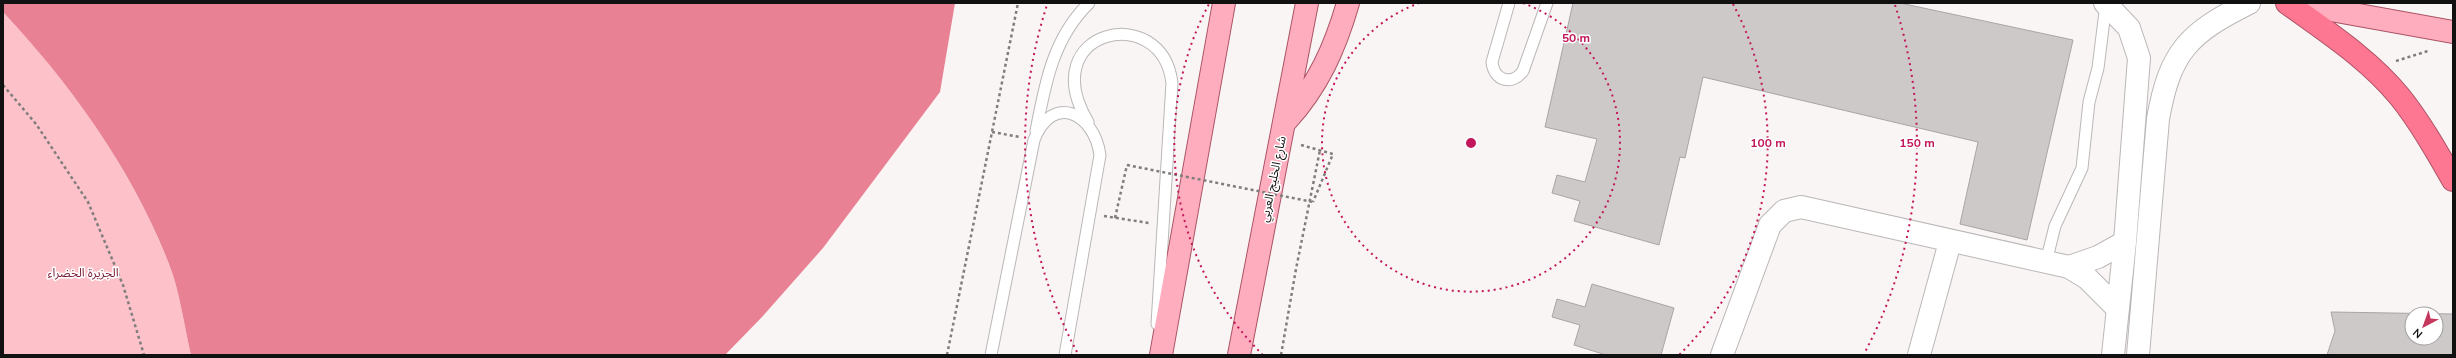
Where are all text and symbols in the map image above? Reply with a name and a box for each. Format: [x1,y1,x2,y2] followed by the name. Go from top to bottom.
[1562,30,1590,46] text: 50 m
[1256,134,1292,224] street label: شارع الخليج العربي
[1750,135,1786,151] text: 100 m
[1899,135,1935,151] text: 150 m
[1464,136,1478,150] centre of rings
[47,265,119,281] park label: الجزيرة الخضراء
[2404,306,2444,346] north arrow
[2410,325,2426,342] text: N

